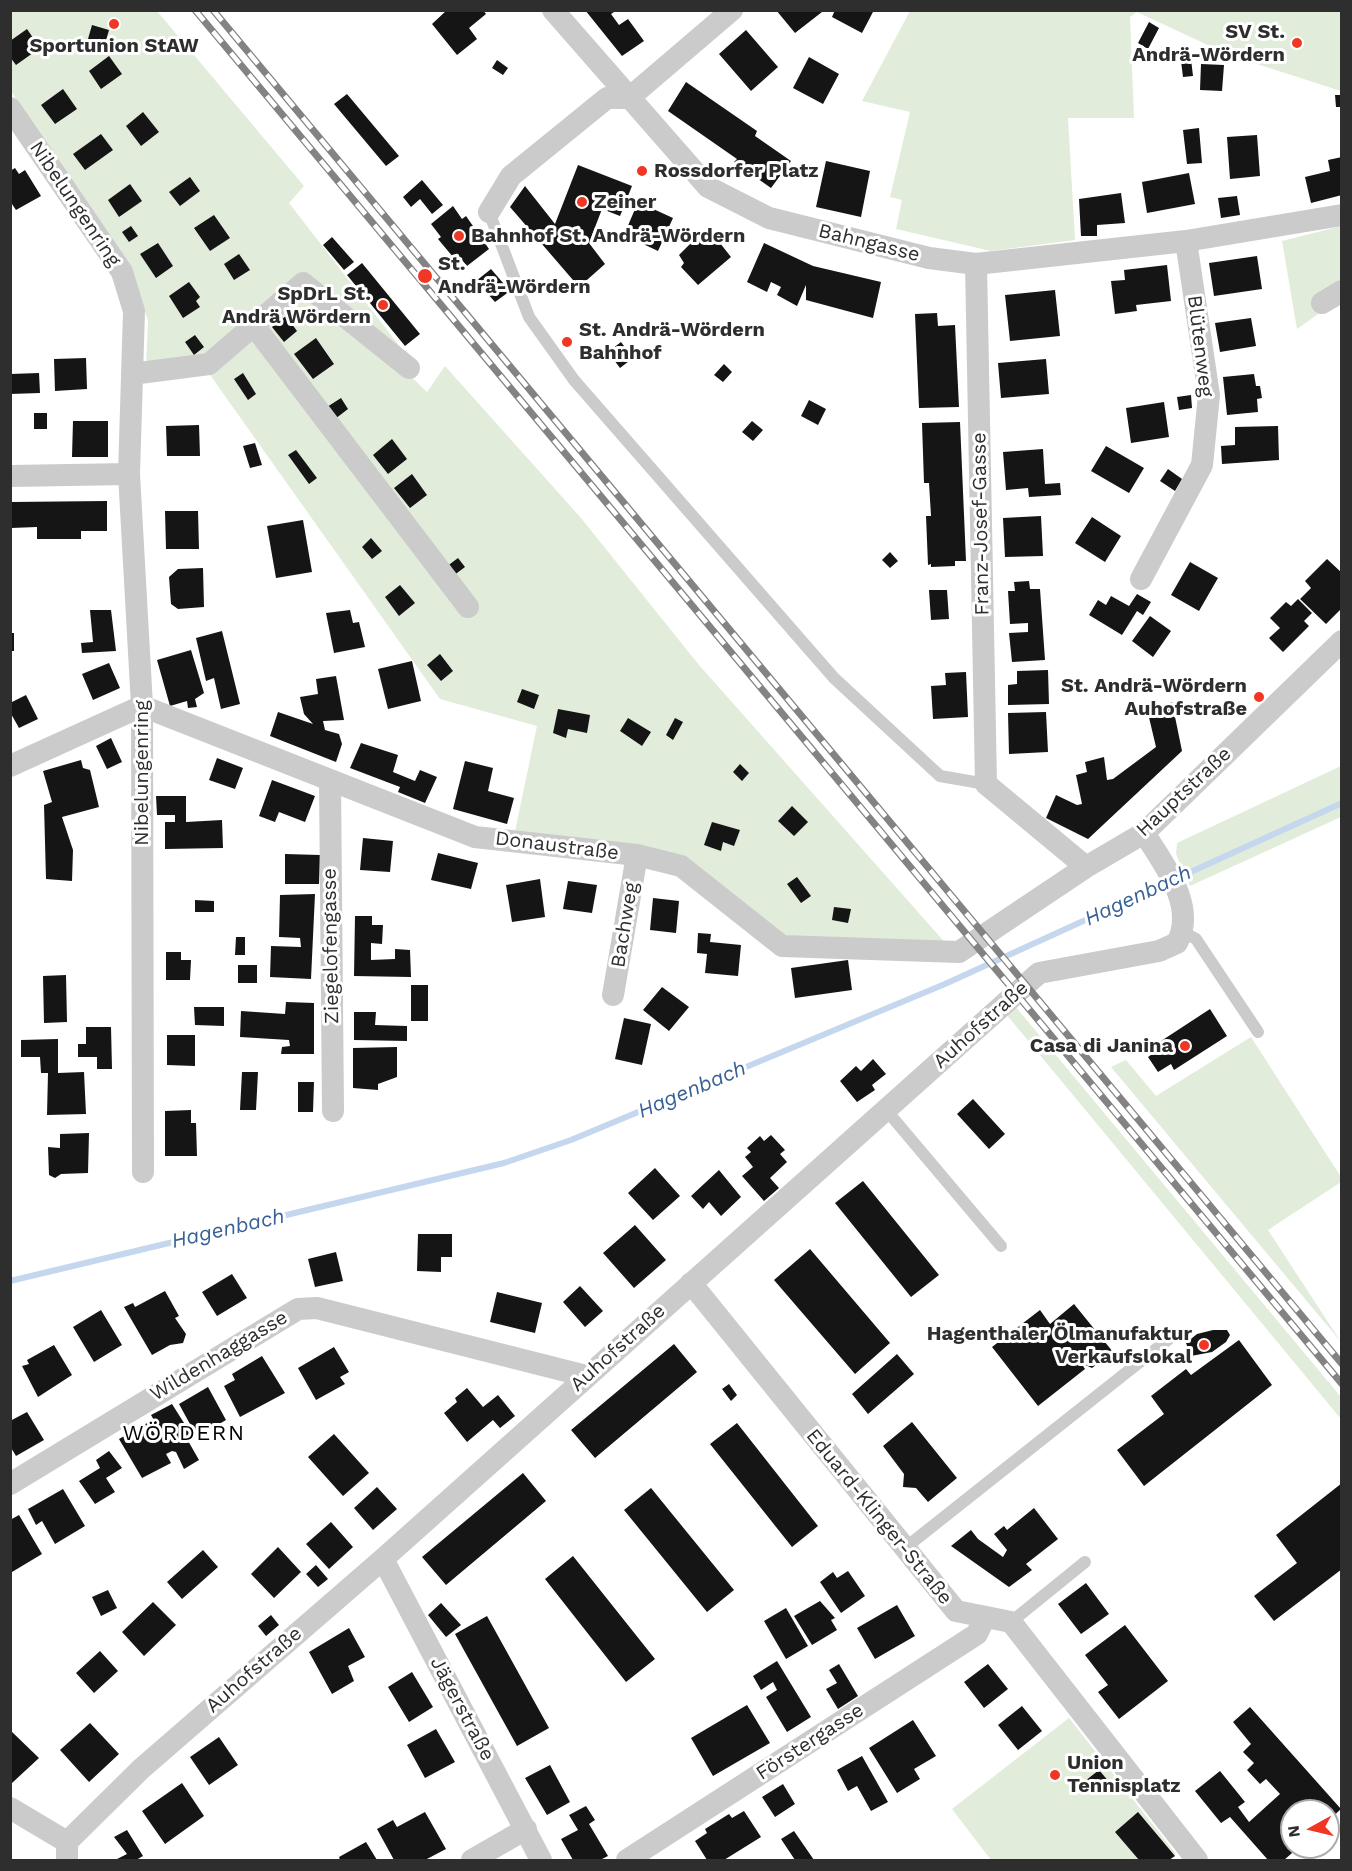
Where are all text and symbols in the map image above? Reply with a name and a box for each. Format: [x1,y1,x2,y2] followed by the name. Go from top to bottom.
[107,17,121,31] marker: Sportunion StAW
[1132,20,1285,67] place label: SV St. Andrä-Wördern
[29,34,199,58] place label: Sportunion StAW
[1290,36,1304,50] marker: SV St. Andrä-Wördern
[24,137,126,271] street label: Nibelungenring
[654,159,819,183] place label: Rossdorfer Platz
[635,164,649,178] marker: Rossdorfer Platz
[594,190,656,214] place label: Zeiner
[575,195,589,209] marker: Zeiner
[816,219,922,267] street label: Bahngasse
[471,224,745,248] place label: Bahnhof St. Andrä-Wördern
[452,229,466,243] marker: Bahnhof St. Andrä-Wördern
[438,252,591,299] place label: St. Andrä-Wördern
[416,267,434,285] marker: St. Andrä-Wördern
[222,282,371,329] place label: SpDrL St. Andrä Wördern
[1182,294,1218,398] street label: Blütenweg
[376,298,390,312] marker: SpDrL St. Andrä Wördern
[579,318,765,365] place label: St. Andrä-Wördern Bahnhof
[560,335,574,349] marker: St. Andrä-Wördern Bahnhof
[967,432,995,616] street label: Franz-Josef-Gasse
[1061,674,1247,721] place label: St. Andrä-Wördern Auhofstraße
[1252,690,1266,704] marker: St. Andrä-Wördern Auhofstraße
[130,700,154,846] street label: Nibelungenring
[1132,742,1236,842] street label: Hauptstraße
[494,827,620,865] street label: Donaustraße
[1081,860,1195,932] water label: Hagenbach
[318,868,344,1024] street label: Ziegelofengasse
[606,880,644,970] street label: Bachweg
[929,976,1033,1074] street label: Auhofstraße
[1030,1034,1173,1058] place label: Casa di Janina
[1178,1039,1192,1053] marker: Casa di Janina
[634,1056,750,1124] water label: Hagenbach
[169,1204,287,1254] water label: Hagenbach
[566,1299,670,1397] street label: Auhofstraße
[146,1306,292,1406] street label: Wildenhaggasse
[927,1322,1192,1369] place label: Hagenthaler Ölmanufaktur Verkaufslokal
[1197,1338,1211,1352] marker: Hagenthaler Ölmanufaktur Verkaufslokal
[122,1421,246,1447] district label: WÖRDERN
[801,1424,957,1610] street label: Eduard-Klinger-Straße
[201,1622,307,1718] street label: Auhofstraße
[425,1653,499,1765] street label: Jägerstraße
[752,1698,868,1786] street label: Förstergasse
[1067,1751,1181,1798] place label: Union Tennisplatz
[1048,1768,1062,1782] marker: Union Tennisplatz
[1280,1799,1340,1859] north arrow
[1283,1824,1304,1838] text: N

